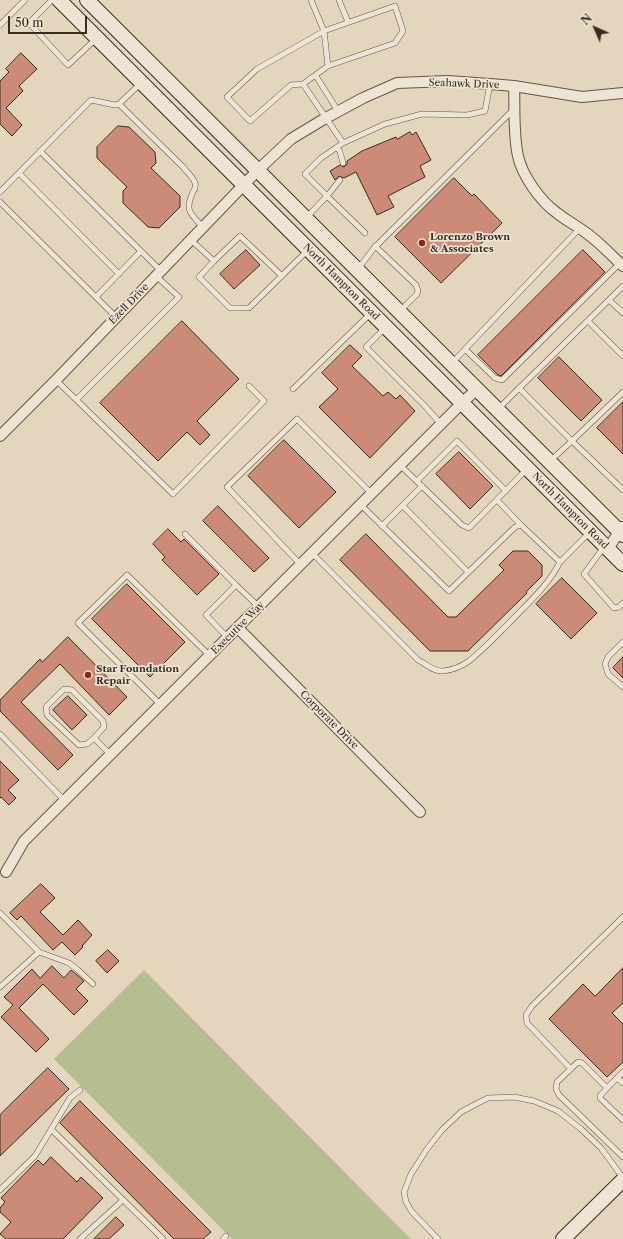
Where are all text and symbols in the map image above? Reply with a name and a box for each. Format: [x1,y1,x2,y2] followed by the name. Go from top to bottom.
[10,8,89,34] scale bar
[575,8,615,48] north arrow
[578,11,595,28] text: N
[15,15,44,30] text: 50 m
[428,77,500,91] street label: Seahawk Drive
[430,231,510,254] place label: Lorenzo Brown & Associates
[417,238,427,248] marker: Lorenzo Brown & Associates
[300,241,382,323] street label: North Hampton Road
[107,281,151,327] street label: Ezell Drive
[529,470,611,552] street label: North Hampton Road
[209,599,267,657] street label: Executive Way
[96,663,179,686] place label: Star Foundation Repair
[83,670,93,680] marker: Star Foundation Repair
[297,688,361,752] street label: Corporate Drive

